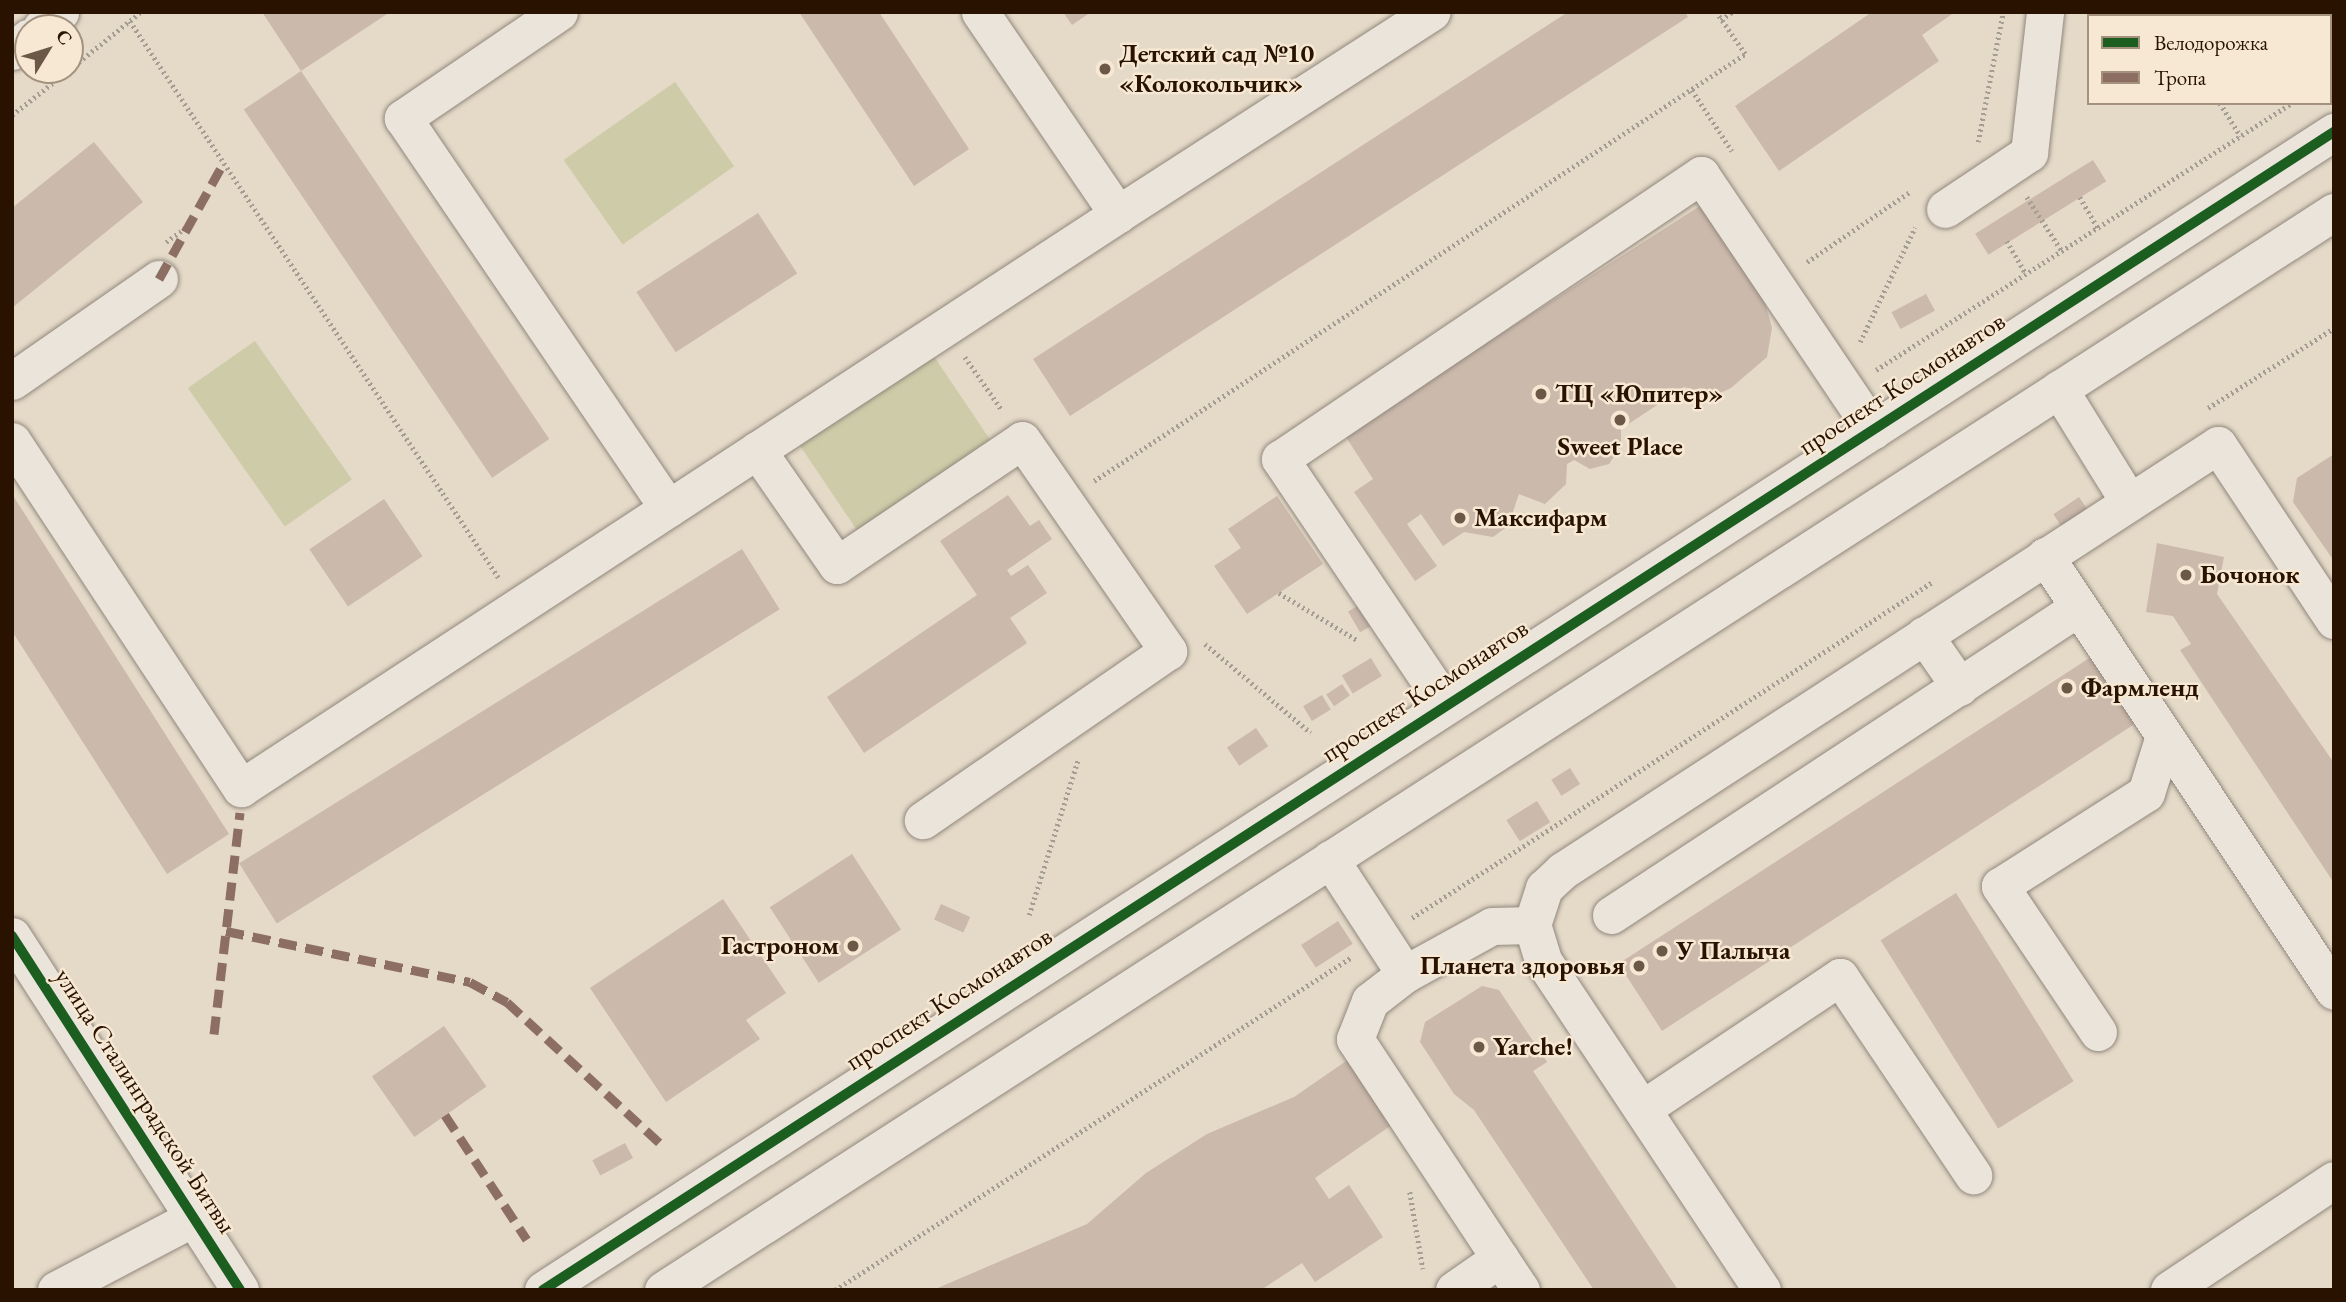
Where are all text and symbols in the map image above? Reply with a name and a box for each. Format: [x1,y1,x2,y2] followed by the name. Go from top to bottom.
[14,14,84,84] north arrow
[2087,14,2332,105] legend
[50,24,78,50] text: С
[2154,29,2268,56] text: Велодорожка
[1119,38,1314,100] place label: Детский сад №10 «Колокольчик»
[1097,61,1113,77] marker: Детский сад №10 «Колокольчик»
[2154,64,2206,91] text: Тропа
[1793,306,2011,462] street label: проспект Космонавтов
[1555,378,1723,410] place label: ТЦ «Юпитер»
[1533,386,1549,402] marker: ТЦ «Юпитер»
[1612,412,1628,428] marker: Sweet Place
[1557,431,1683,463] place label: Sweet Place
[1474,502,1607,534] place label: Максифарм
[1452,510,1468,526] marker: Максифарм
[2200,559,2300,591] place label: Бочонок
[2178,567,2194,583] marker: Бочонок
[1316,613,1534,769] street label: проспект Космонавтов
[2081,672,2199,704] place label: Фармленд
[2059,680,2075,696] marker: Фармленд
[840,921,1058,1077] street label: проспект Космонавтов
[721,930,839,962] place label: Гастроном
[1676,935,1790,967] place label: У Палыча
[845,938,861,954] marker: Гастроном
[1654,943,1670,959] marker: У Палыча
[1420,950,1625,982] place label: Планета здоровья
[1631,958,1647,974] marker: Планета здоровья
[47,962,243,1240] street label: улица Сталинградской Битвы
[1493,1031,1573,1063] place label: Yarche!
[1471,1039,1487,1055] marker: Yarche!

